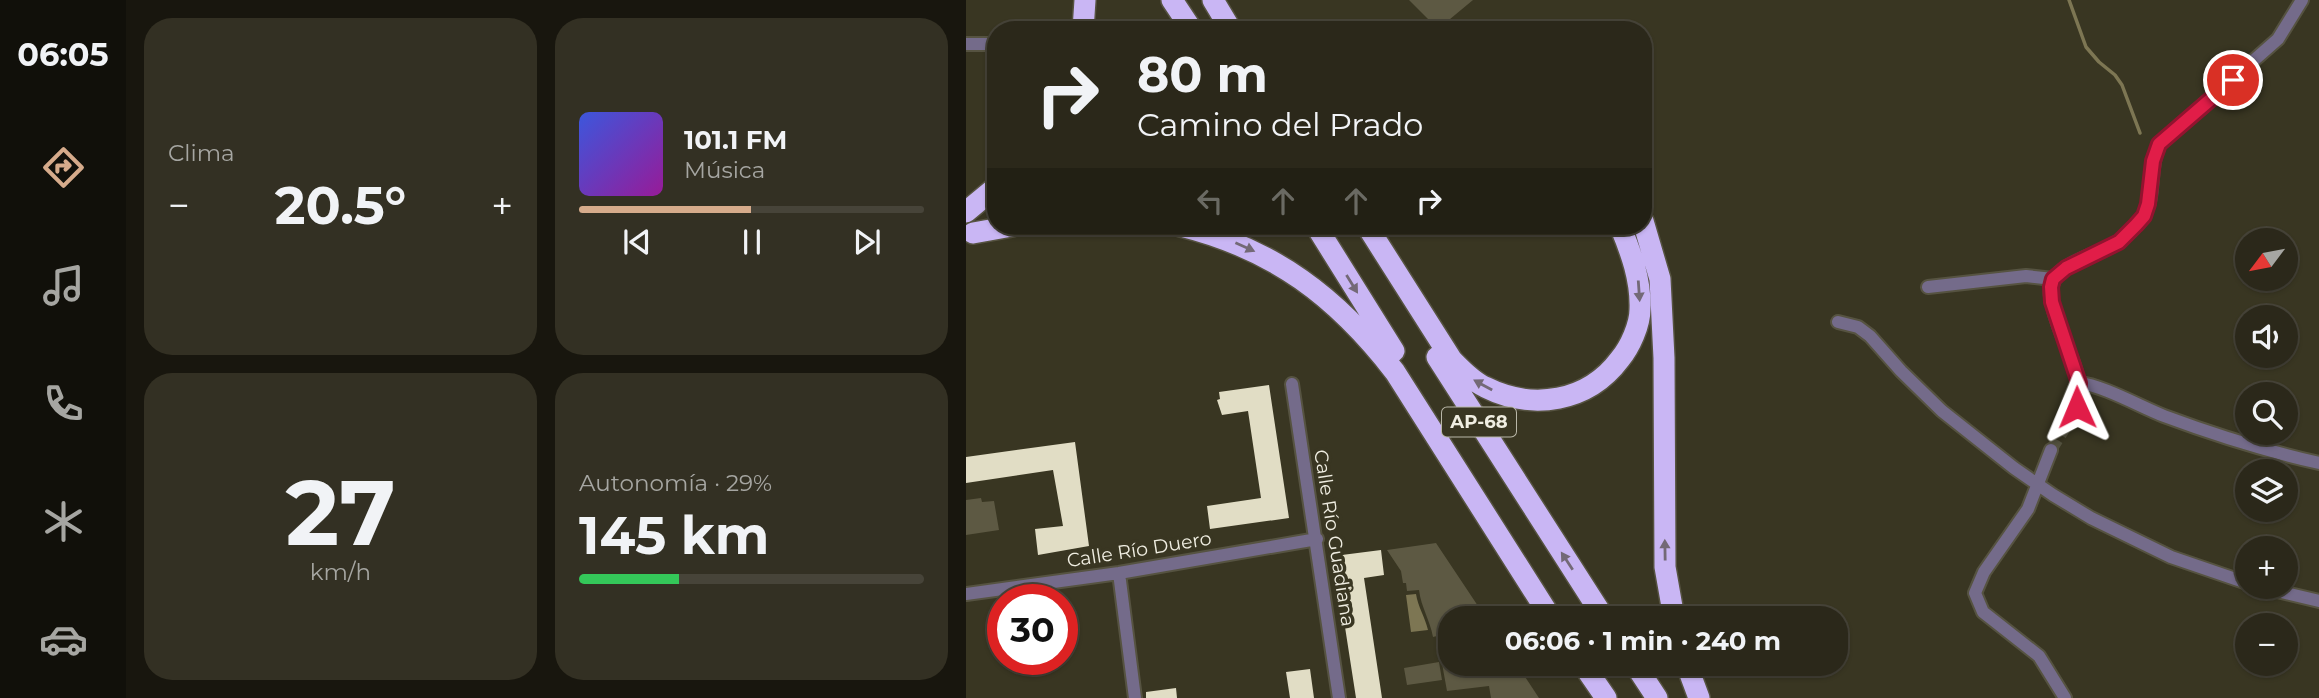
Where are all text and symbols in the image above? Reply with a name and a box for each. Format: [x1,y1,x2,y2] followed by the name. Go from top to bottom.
[17,35,109,74] text: 06:05
[1137,45,1268,104] text: 80 m
[1022,49,1113,140] icon: right
[2203,50,2263,110] pin
[2214,61,2252,99] icon: arrive
[1137,105,1423,144] text: Camino del Prado
[684,124,787,156] text: 101.1 FM
[168,139,235,167] text: Clima
[39,143,88,192] icon: directions
[684,156,765,184] text: Música
[275,174,406,237] text: 20.5°
[168,182,190,229] text: −
[491,182,513,229] text: +
[1191,182,1229,220] icon: left
[1264,182,1302,220] icon: ahead
[1337,182,1375,220] icon: ahead
[1410,182,1448,220] icon: right
[618,223,656,261] icon: previous
[733,223,771,261] icon: pause
[848,223,886,261] icon: next
[2235,228,2298,290] north arrow
[2235,228,2298,676] map controls
[1235,242,1256,253] one-way arrow
[39,261,88,310] icon: music
[1345,274,1358,293] one-way arrow
[1634,280,1645,302] one-way arrow
[2235,305,2298,368] button: sound
[2040,370,2114,444] position arrow
[39,379,88,428] icon: phone
[1472,379,1492,391] one-way arrow
[2235,382,2298,445] button: search
[1442,408,1516,436] road number: AP-68
[1309,448,1360,628] street label: Calle Río Guadiana
[285,457,396,568] text: 27
[2235,459,2298,522] button: layers
[579,469,772,497] text: Autonomía · 29%
[39,497,88,546] icon: climate
[579,504,769,567] text: 145 km
[1065,527,1213,572] street label: Calle Río Duero
[2235,536,2298,599] button: +
[1659,539,1671,561] one-way arrow
[1561,551,1574,570] one-way arrow
[310,558,371,586] text: km/h
[987,584,1078,675] speed limit sign: 30
[2235,613,2298,676] button: −
[39,615,88,664] icon: car
[1505,625,1781,657] text: 06:06 · 1 min · 240 m

